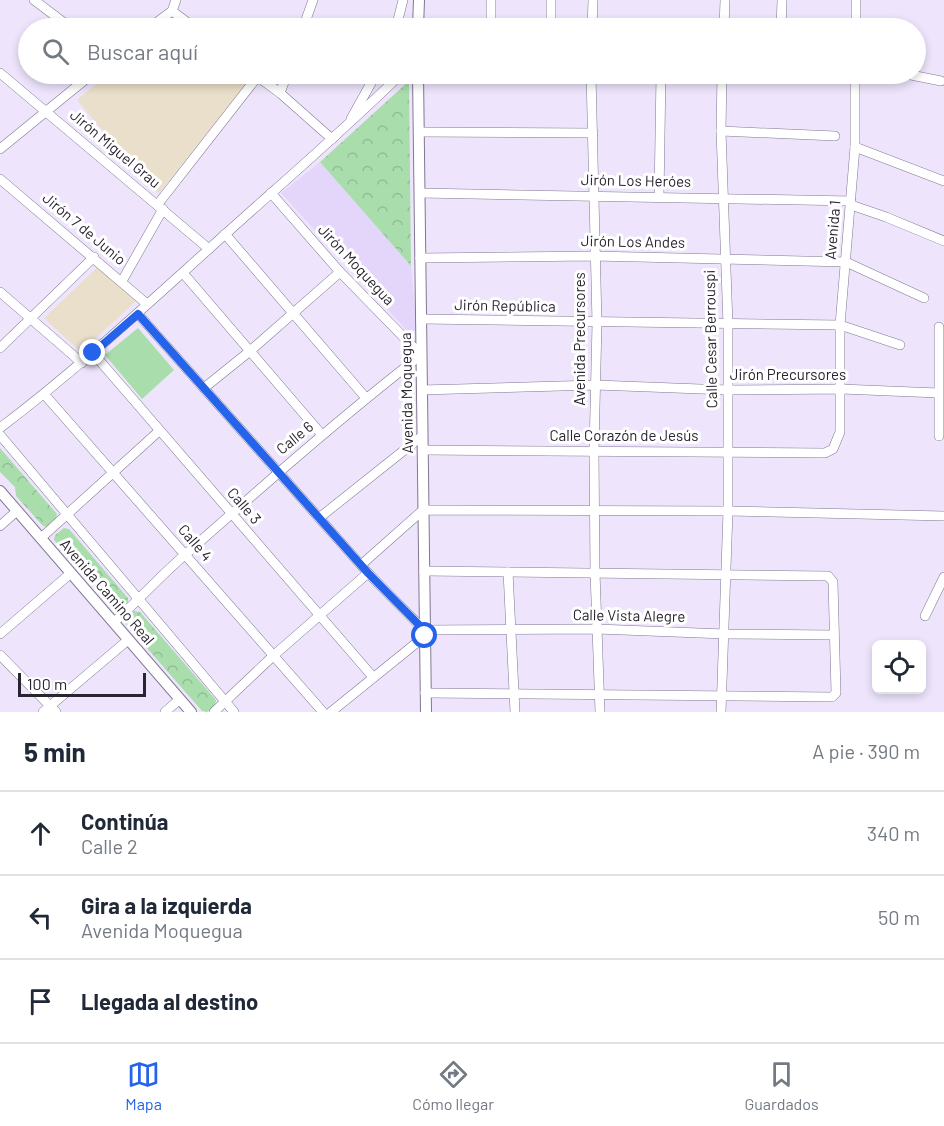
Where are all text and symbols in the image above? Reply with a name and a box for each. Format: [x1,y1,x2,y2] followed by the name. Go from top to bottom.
[18,18,926,84] search box
[39,35,72,68] icon: search
[87,38,198,64] text: Buscar aquí
[67,105,164,191] street label: Jirón Miguel Grau
[581,170,691,190] street label: Jirón Los Heróes
[39,188,130,268] street label: Jirón 7 de Junio
[820,199,844,260] street label: Avenida 1
[315,220,399,308] street label: Jirón Moquegua
[581,231,685,251] street label: Jirón Los Andes
[700,270,720,408] street label: Calle Cesar Berrouspi
[570,272,588,406] street label: Avenida Precursores
[454,295,556,315] street label: Jirón República
[396,332,416,454] street label: Avenida Moquegua
[79,339,105,365] route end
[730,365,846,383] street label: Jirón Precursores
[272,417,316,458] street label: Calle 6
[550,426,698,444] street label: Calle Corazón de Jesús
[224,483,265,527] street label: Calle 3
[175,520,217,564] street label: Calle 4
[57,535,159,648] street label: Avenida Camino Real
[573,605,685,625] street label: Calle Vista Alegre
[411,622,437,648] route start
[872,640,926,694] map controls
[872,640,926,694] button: locate
[18,670,146,698] scale bar
[27,674,67,693] text: 100 m
[24,736,86,767] text: 5 min
[812,739,920,763] text: A pie · 390 m
[81,808,168,834] text: Continúa
[24,817,57,850] icon: ahead
[867,821,920,845] text: 340 m
[81,834,138,858] text: Calle 2
[81,892,252,918] text: Gira a la izquierda
[24,901,57,934] icon: left
[878,905,920,929] text: 50 m
[81,918,243,942] text: Avenida Moquegua
[24,985,57,1018] icon: arrive
[81,988,258,1014] text: Llegada al destino
[125,1058,162,1113] tab: Mapa
[412,1058,494,1113] tab: Cómo llegar
[744,1058,819,1113] tab: Guardados

